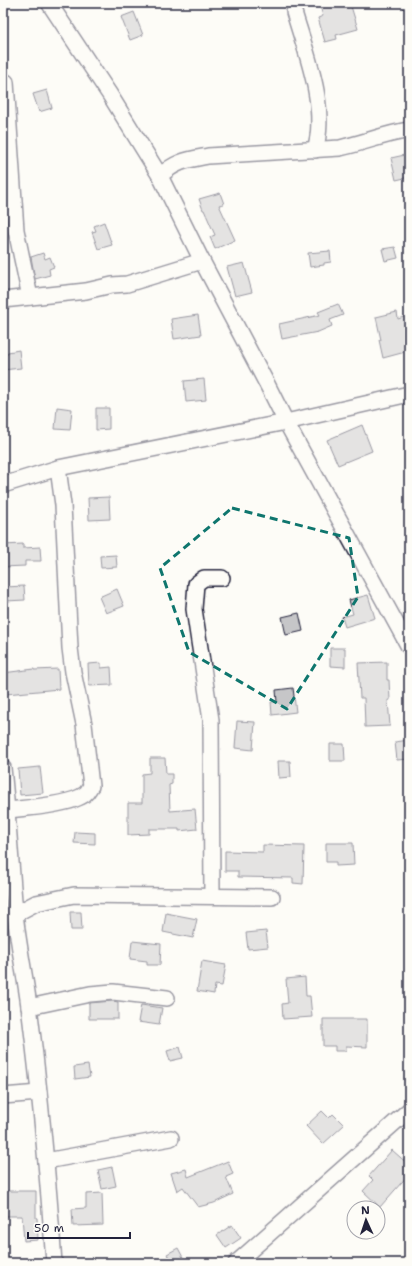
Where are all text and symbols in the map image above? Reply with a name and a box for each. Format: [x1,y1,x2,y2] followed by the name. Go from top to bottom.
[346,1200,386,1240] north arrow
[361,1203,371,1218] text: N
[28,1214,130,1240] scale bar
[34,1220,64,1236] text: 50 m

